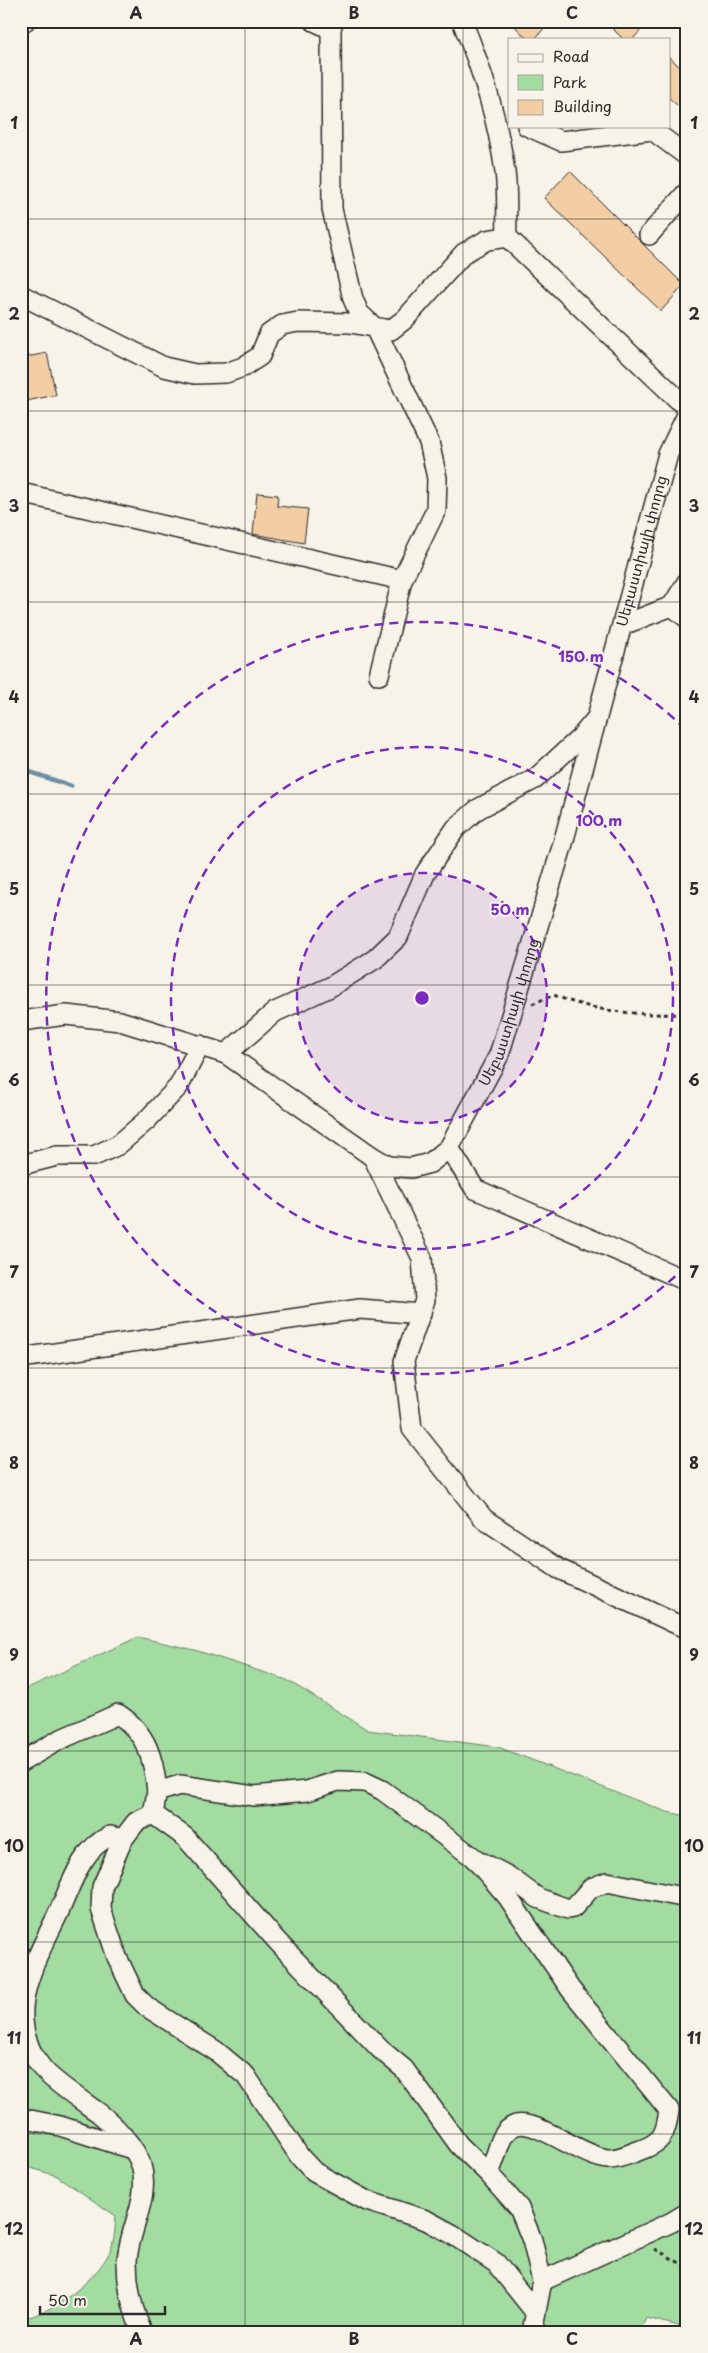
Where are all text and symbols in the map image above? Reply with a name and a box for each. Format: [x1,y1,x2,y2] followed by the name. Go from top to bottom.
[130,0,143,24] text: A
[349,0,360,24] text: B
[566,0,578,24] text: C
[508,38,670,128] legend
[553,44,589,67] text: Road
[553,70,587,93] text: Park
[553,94,612,117] text: Building
[10,110,18,134] text: 1
[690,110,698,134] text: 1
[8,301,20,325] text: 2
[688,301,700,325] text: 2
[609,472,672,629] street label: Սեբաստիայի փողոց
[9,493,19,517] text: 3
[689,493,699,517] text: 3
[558,644,604,667] text: 150 m
[9,684,20,708] text: 4
[689,684,700,708] text: 4
[576,808,622,831] text: 100 m
[9,876,19,900] text: 5
[689,876,699,900] text: 5
[491,897,529,920] text: 50 m
[471,935,544,1090] street label: Սեբաստիայի փողոց
[413,989,431,1007] centre of rings
[8,1067,20,1091] text: 6
[688,1067,700,1091] text: 6
[9,1259,19,1283] text: 7
[689,1259,699,1283] text: 7
[9,1450,19,1474] text: 8
[689,1450,699,1474] text: 8
[9,1642,19,1666] text: 9
[689,1642,699,1666] text: 9
[4,1833,24,1857] text: 10
[684,1833,704,1857] text: 10
[7,2025,21,2049] text: 11
[687,2025,701,2049] text: 11
[5,2216,23,2240] text: 12
[685,2216,703,2240] text: 12
[40,2283,165,2315] scale bar
[48,2288,87,2311] text: 50 m
[130,2326,143,2350] text: A
[349,2326,360,2350] text: B
[566,2326,578,2350] text: C

